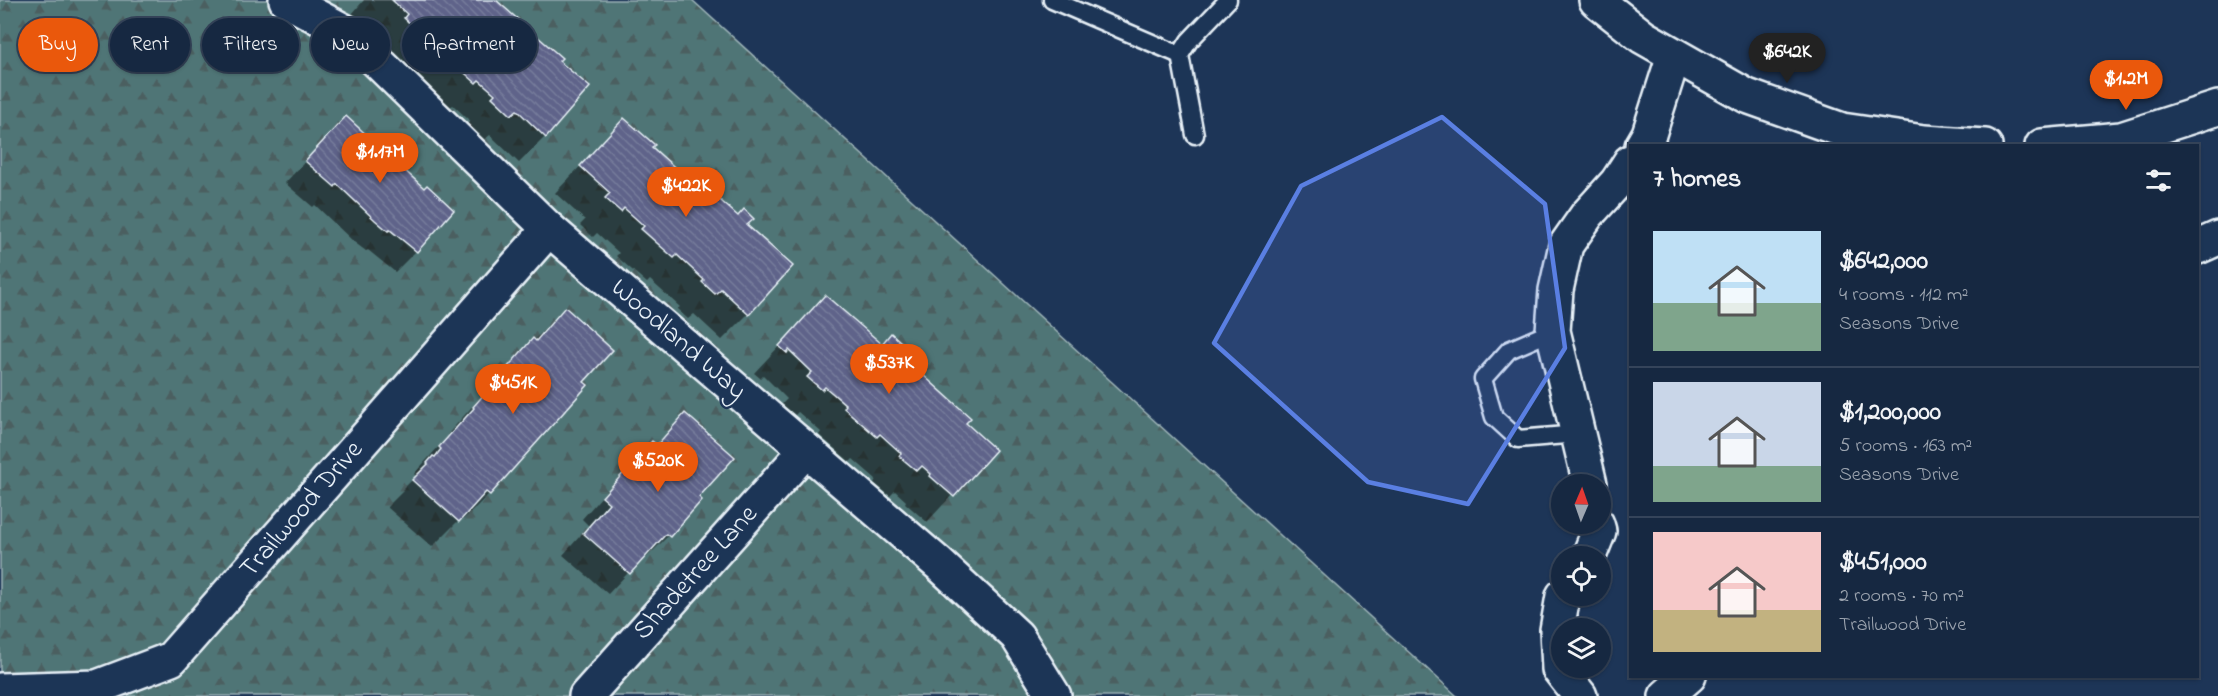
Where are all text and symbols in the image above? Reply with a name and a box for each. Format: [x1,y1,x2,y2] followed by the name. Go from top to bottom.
[18,18,98,72] chip: Buy
[110,18,190,72] chip: Rent
[202,18,299,72] chip: Filters
[311,18,390,72] chip: New
[402,18,537,72] chip: Apartment
[1745,33,1829,84] pin: $642K
[1763,38,1811,67] text: $642K
[2084,60,2168,111] pin: $1.2M
[2104,65,2148,94] text: $1.2M
[331,133,429,184] pin: $1.17M
[355,138,405,167] text: $1.17M
[1653,161,1741,199] text: 7 homes
[2142,164,2175,197] icon: filters
[644,167,728,218] pin: $422K
[661,172,711,201] text: $422K
[1839,243,1928,281] text: $642,000
[1701,255,1773,327] icon: home
[601,270,755,410] street label: Woodland Way
[1839,281,1968,310] text: 4 rooms · 112 m²
[1839,310,1959,339] text: Seasons Drive
[847,344,931,395] pin: $537K
[864,349,914,378] text: $537K
[471,364,555,415] pin: $451K
[489,369,537,398] text: $451K
[1839,394,1941,432] text: $1,200,000
[1701,406,1773,478] icon: home
[231,432,374,588] street label: Trailwood Drive
[1839,432,1972,461] text: 5 rooms · 163 m²
[616,442,700,493] pin: $520K
[632,447,684,476] text: $520K
[1839,461,1959,490] text: Seasons Drive
[1551,474,1611,534] north arrow
[1551,474,1611,678] map controls
[625,496,768,649] street label: Shadetree Lane
[1839,544,1927,582] text: $451,000
[1551,546,1611,606] button: locate
[1701,556,1773,628] icon: home
[1839,582,1964,611] text: 2 rooms · 70 m²
[1839,611,1966,640] text: Trailwood Drive
[1551,618,1611,678] button: layers

